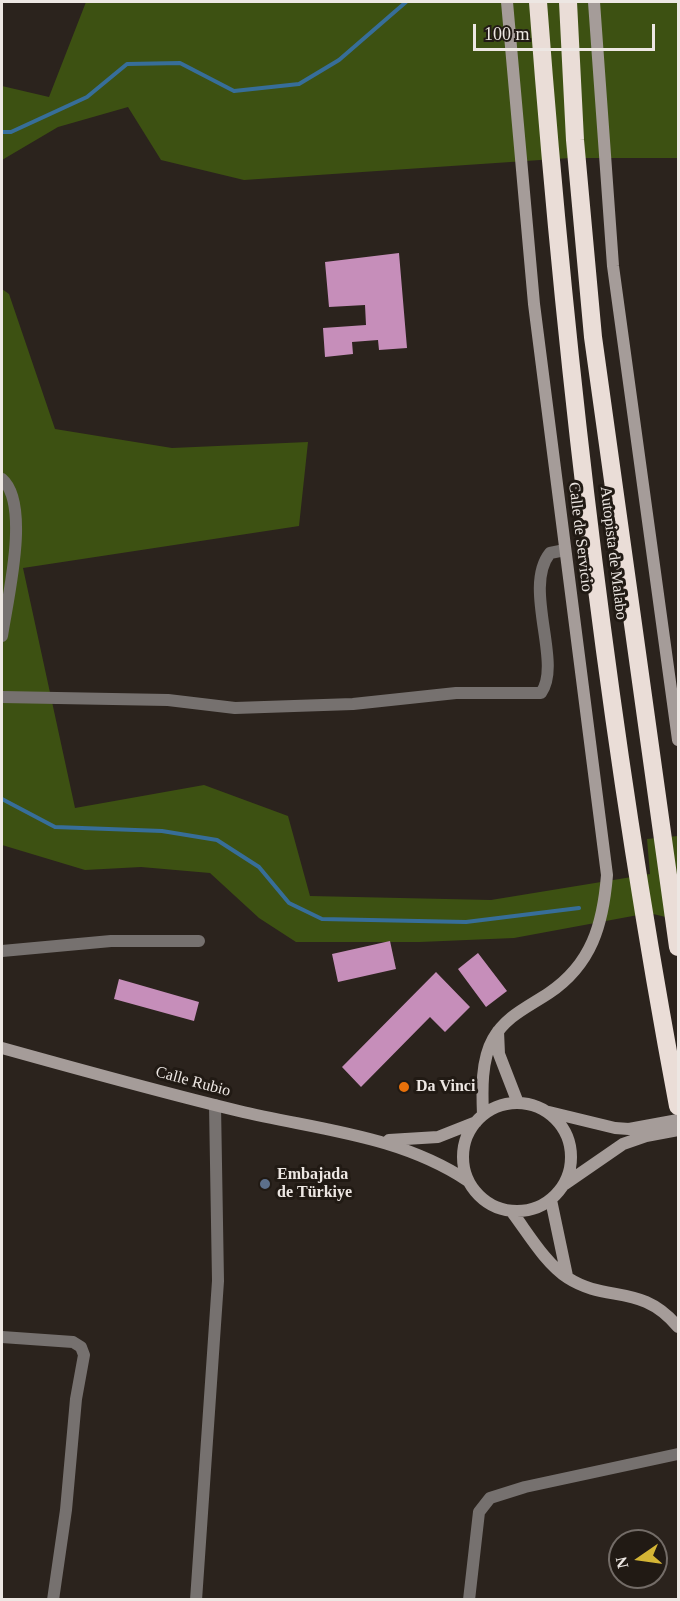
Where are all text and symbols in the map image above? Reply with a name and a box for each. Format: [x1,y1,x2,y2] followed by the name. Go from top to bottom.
[476,12,658,50] scale bar
[484,24,530,44] text: 100 m
[564,481,596,593] street label: Calle de Servicio
[595,485,631,621] street label: Autopista de Malabo
[153,1063,233,1101] street label: Calle Rubio
[416,1077,475,1097] place label: Da Vinci
[397,1080,411,1094] marker: Da Vinci
[277,1165,352,1203] place label: Embajada de Türkiye
[258,1177,272,1191] marker: Embajada de Türkiye
[608,1529,668,1589] north arrow
[612,1555,632,1570] text: N

